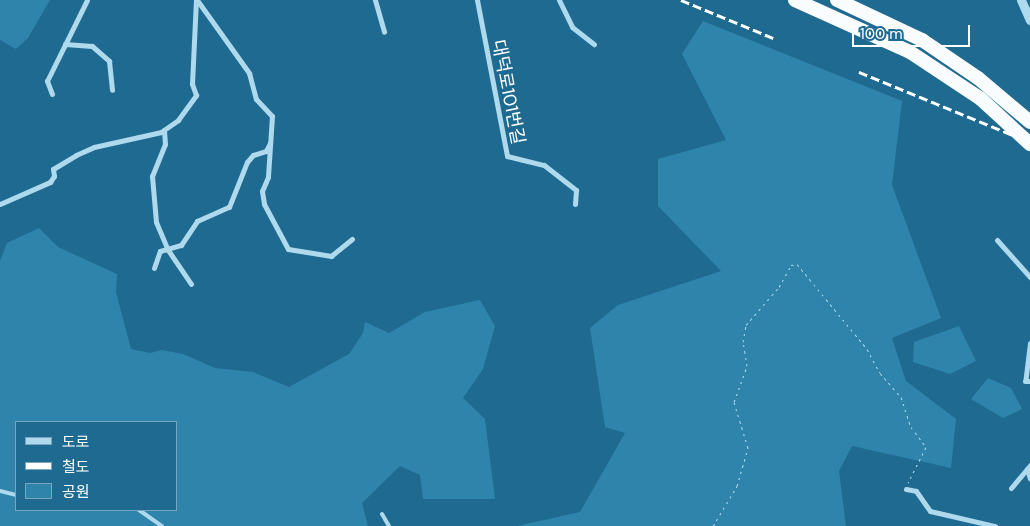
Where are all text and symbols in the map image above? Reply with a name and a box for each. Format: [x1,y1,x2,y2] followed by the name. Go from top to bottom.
[855,15,972,47] scale bar
[860,24,903,44] text: 100 m
[487,38,529,146] street label: 대덕로101번길
[15,421,178,511] legend
[62,432,90,452] text: 도로
[62,457,90,477] text: 철도
[62,482,90,502] text: 공원

